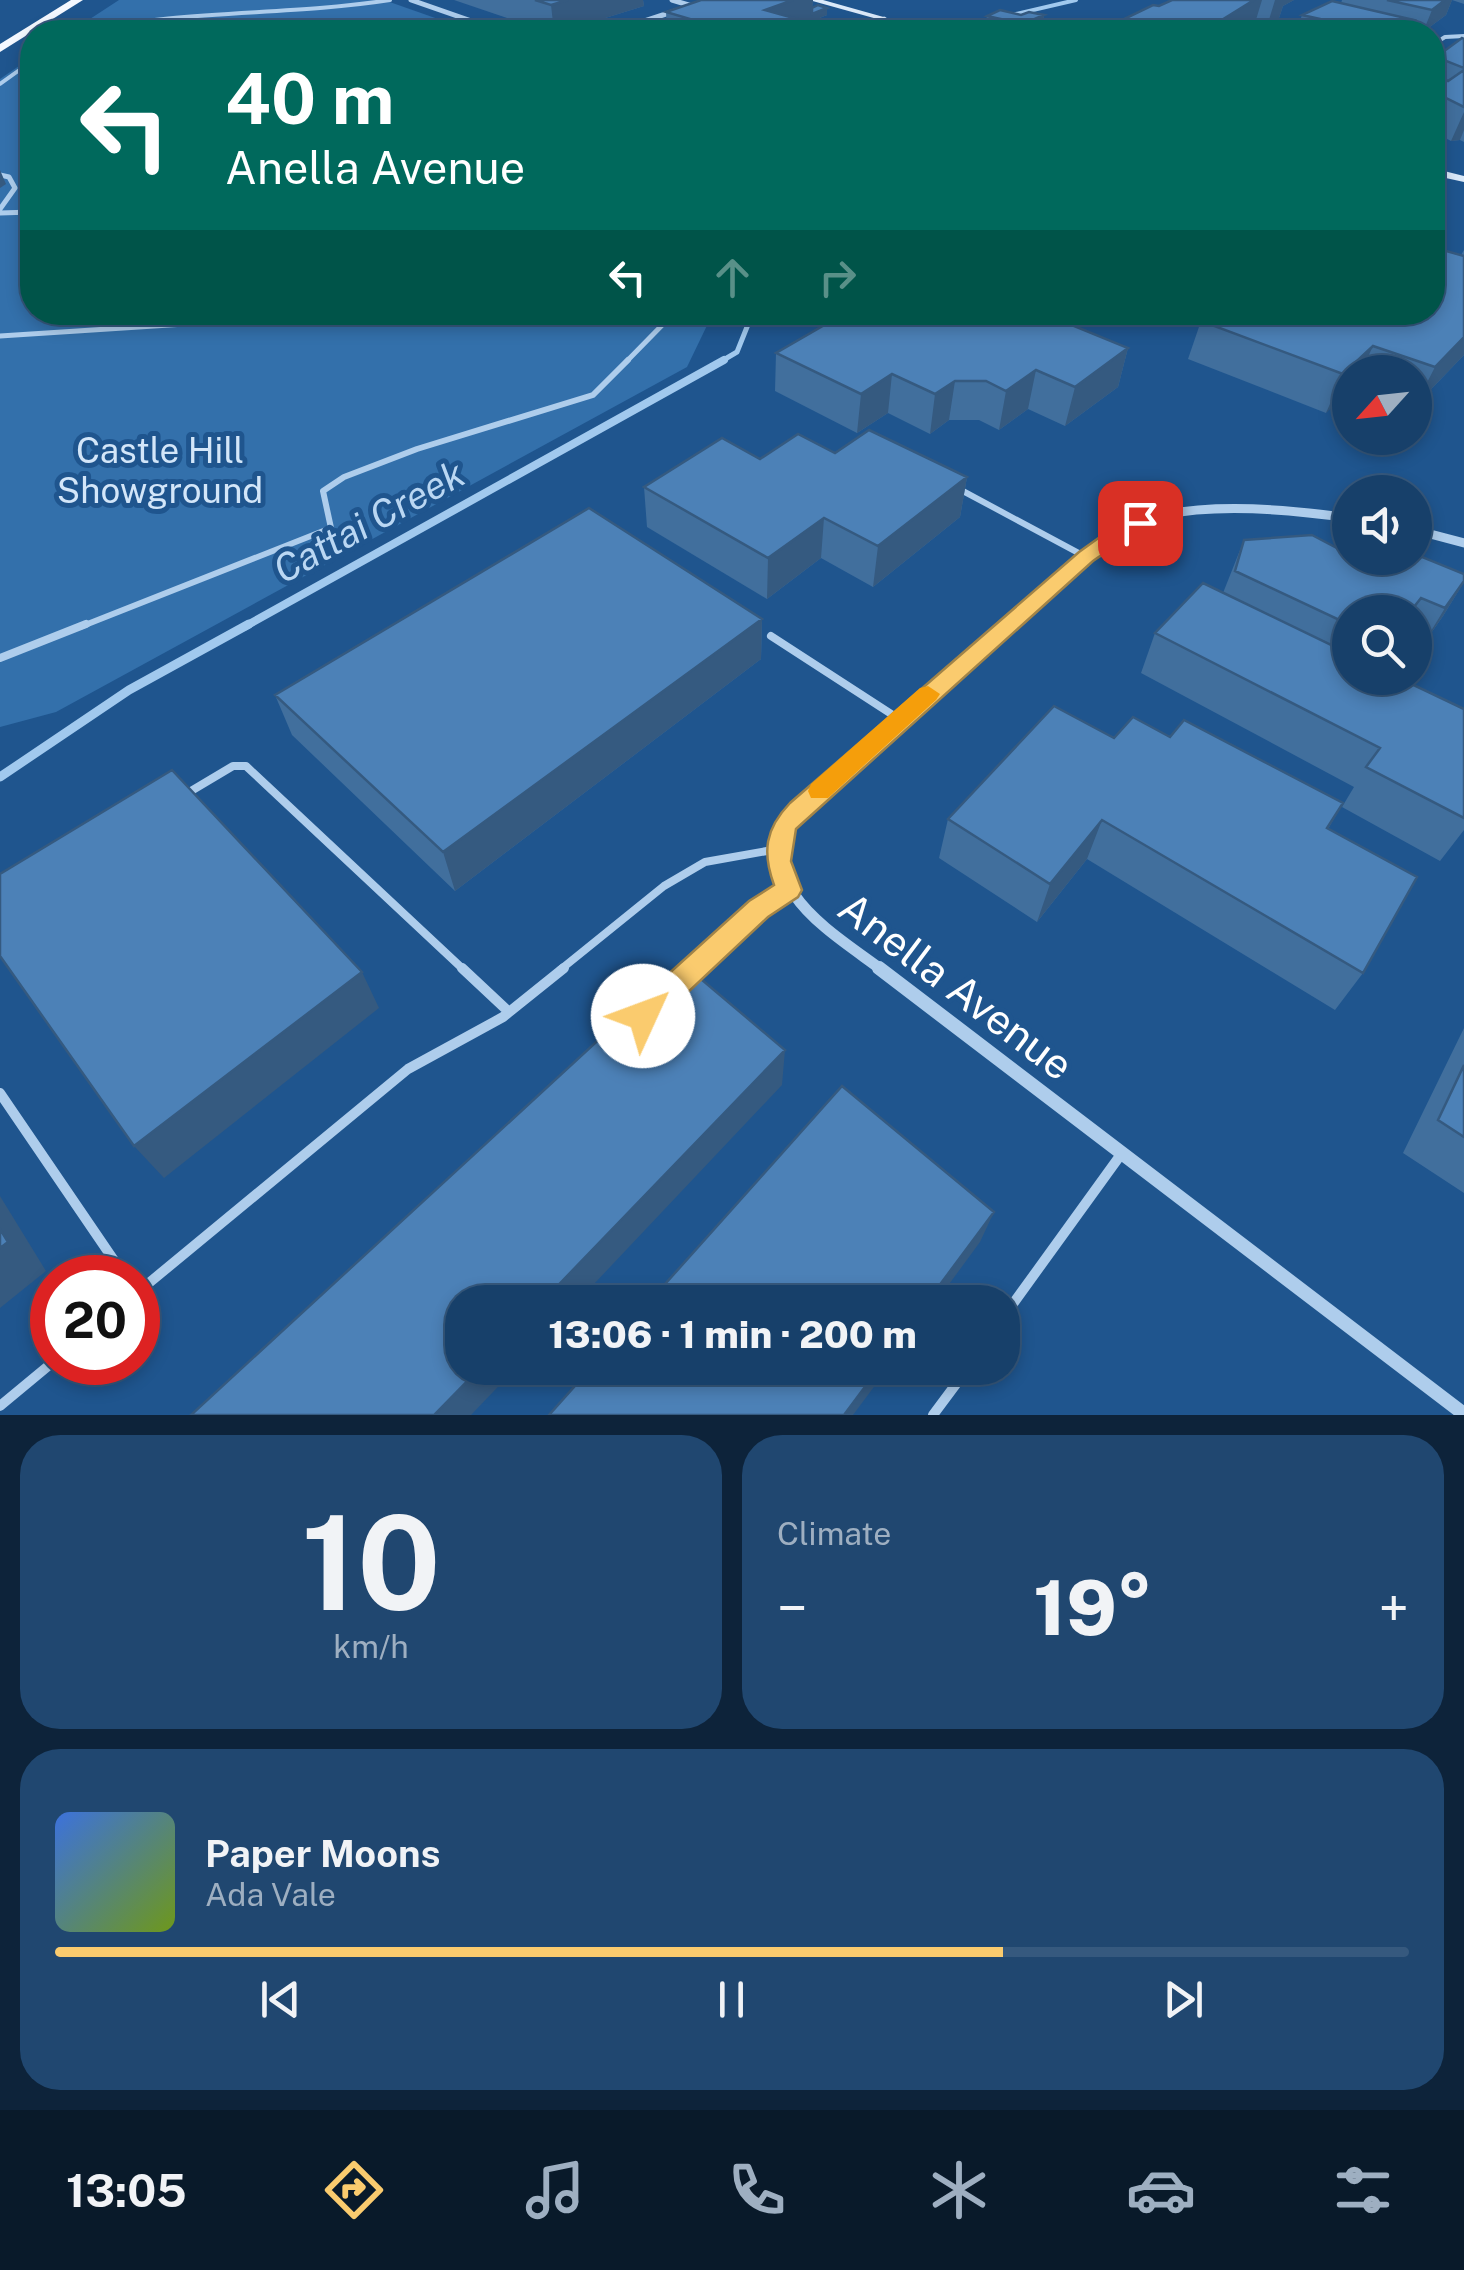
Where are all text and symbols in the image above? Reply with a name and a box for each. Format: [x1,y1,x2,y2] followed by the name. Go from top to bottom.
[225,57,395,140] text: 40 m
[60,60,190,190] icon: left
[225,141,525,194] text: Anella Avenue
[600,250,655,305] icon: left
[705,250,760,305] icon: ahead
[810,250,865,305] icon: right
[1332,355,1432,455] north arrow
[1332,355,1432,695] map controls
[57,430,263,511] park label: Castle Hill Showground
[266,450,472,592] water label: Cattai Creek
[1332,475,1432,575] button: sound
[1098,481,1183,566] pin
[1113,496,1168,551] icon: arrive
[1332,595,1432,695] button: search
[830,882,1083,1089] street label: Anella Avenue
[591,964,695,1068] position arrow
[30,1255,160,1385] speed limit sign: 20
[548,1312,917,1357] text: 13:06 · 1 min · 200 m
[301,1487,441,1639] text: 10
[777,1515,891,1552] text: Climate
[1033,1564,1153,1652] text: 19°
[777,1576,808,1640] text: −
[1379,1576,1409,1640] text: +
[333,1628,409,1665] text: km/h
[205,1831,440,1876] text: Paper Moons
[205,1876,336,1913] text: Ada Vale
[253,1972,308,2027] icon: previous
[704,1972,759,2027] icon: pause
[1156,1972,1211,2027] icon: next
[319,2155,389,2225] icon: directions
[520,2155,590,2225] icon: music
[722,2155,792,2225] icon: phone
[924,2155,994,2225] icon: climate
[1126,2155,1196,2225] icon: car
[1328,2155,1398,2225] icon: filters
[66,2164,187,2217] text: 13:05

